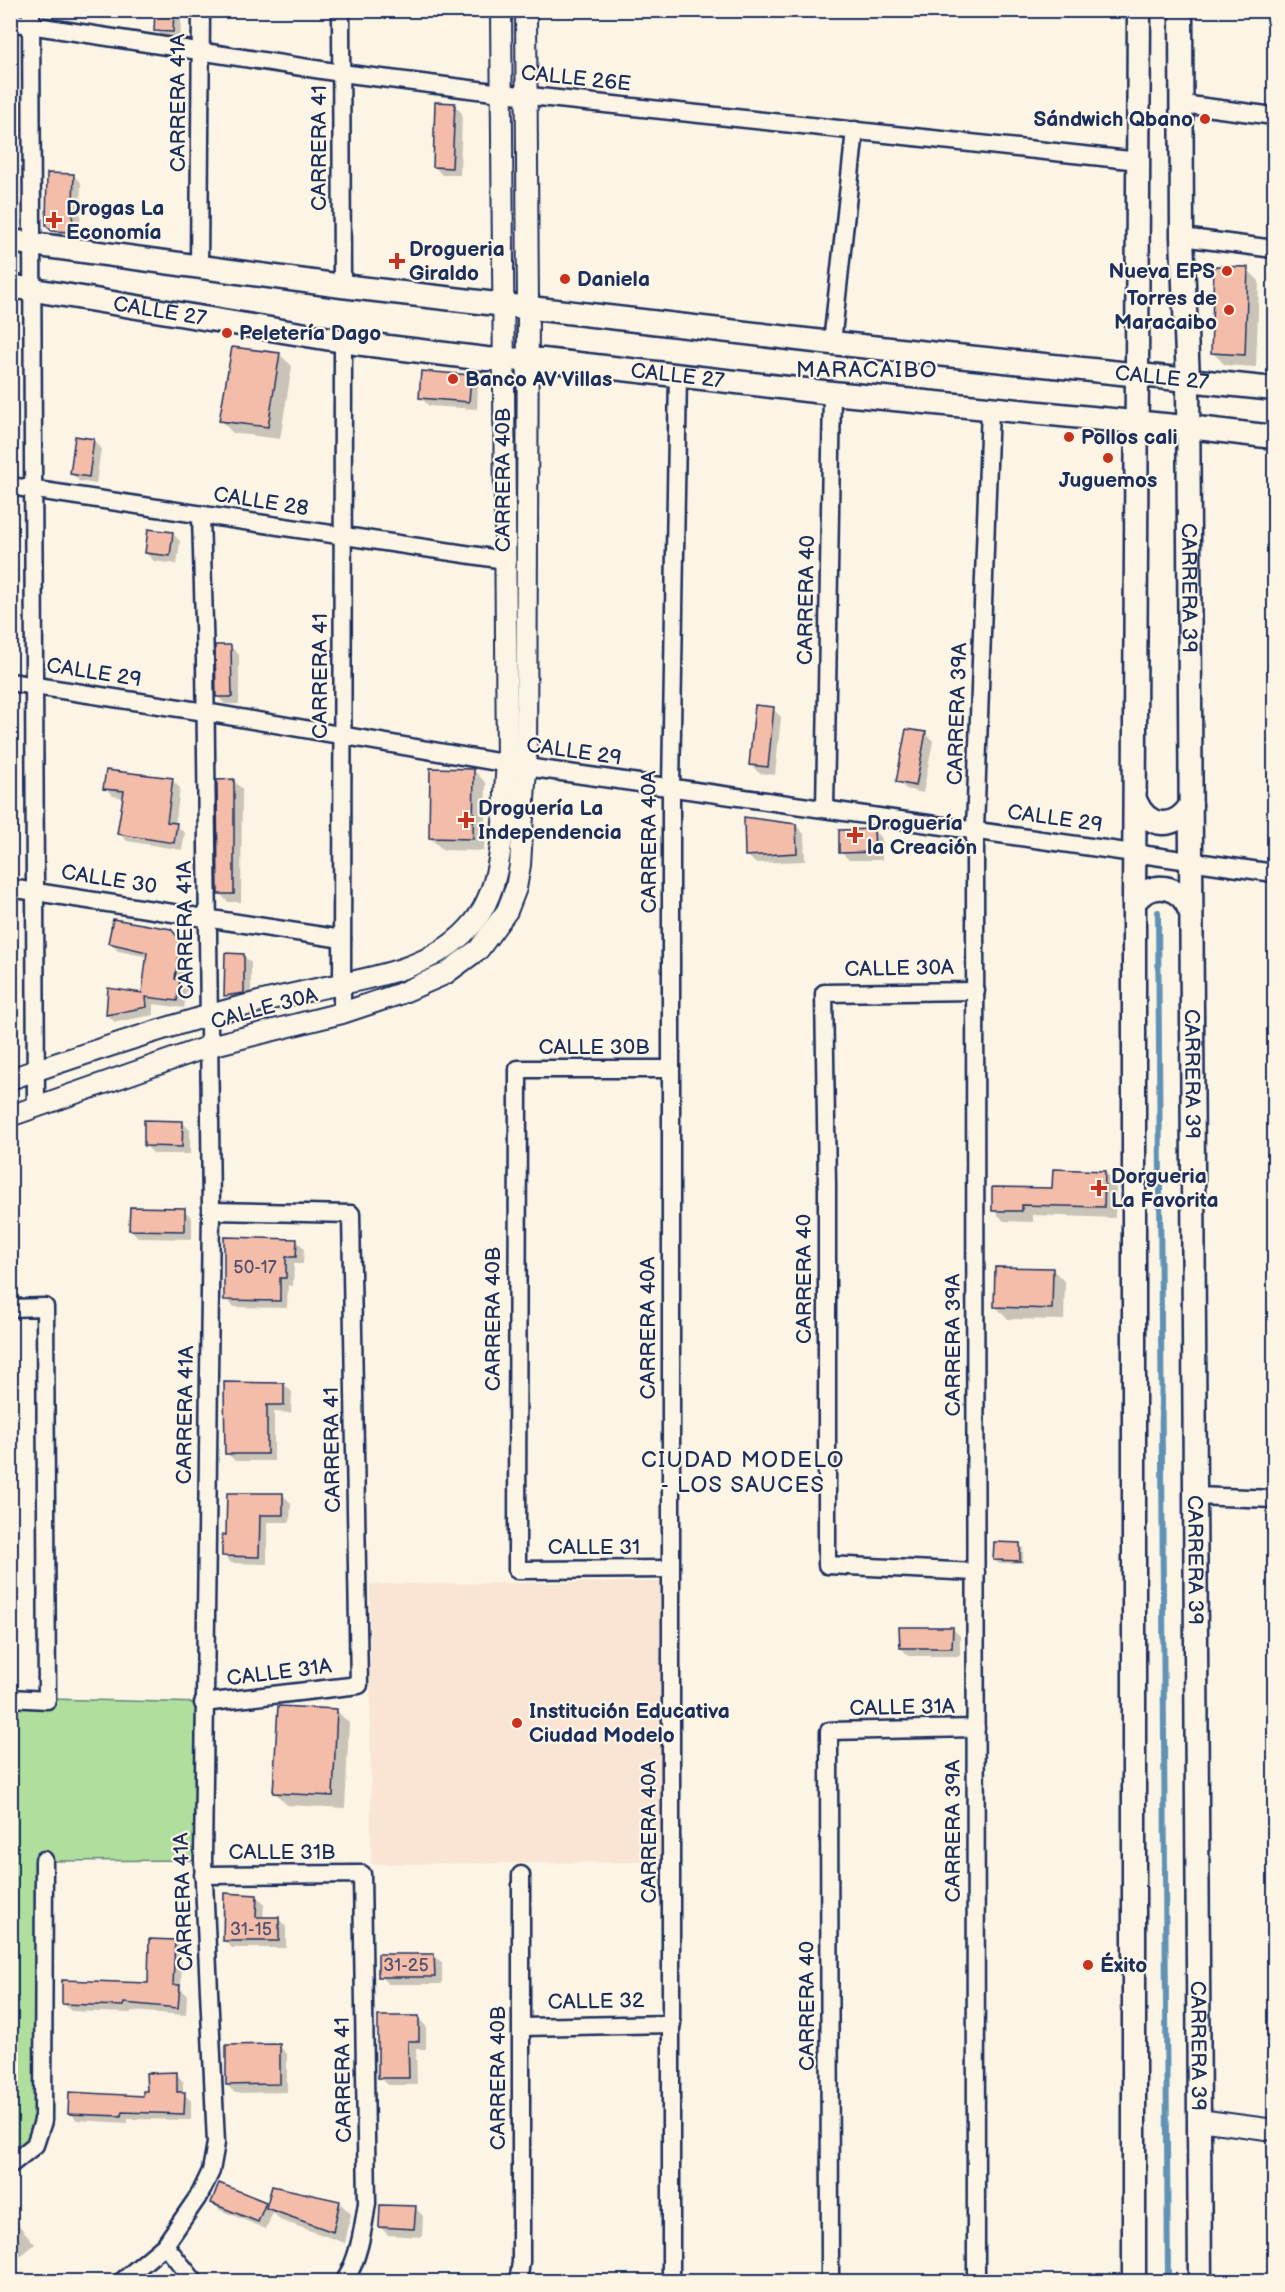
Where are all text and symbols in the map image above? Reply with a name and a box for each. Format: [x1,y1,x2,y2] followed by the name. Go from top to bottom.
[166,34,191,172] street label: CARRERA 41A
[520,60,632,97] street label: CALLE 26E
[307,85,332,211] street label: CARRERA 41
[1033,107,1193,132] place label: Sándwich Qbano
[1198,112,1212,126] marker: Sándwich Qbano
[66,196,164,245] place label: Drogas La Economía
[47,213,61,227] marker: Drogas La Economía
[409,237,505,286] place label: Drogueria Giraldo
[390,254,404,268] marker: Drogueria Giraldo
[1109,259,1215,284] place label: Nueva EPS
[1220,264,1234,278] marker: Nueva EPS
[577,267,650,292] place label: Daniela
[558,272,572,286] marker: Daniela
[1114,286,1217,335] place label: Torres de Maracaibo
[111,291,209,331] street label: CALLE 27
[1222,303,1236,317] marker: Torres de Maracaibo
[239,321,381,346] place label: Peletería Dago
[220,326,234,340] marker: Peletería Dago
[796,357,938,384] district label: MARACAIBO
[629,358,726,394] street label: CALLE 27
[1114,361,1211,395] street label: CALLE 27
[465,367,612,392] place label: Banco AV Villas
[446,372,460,386] marker: Banco AV Villas
[491,408,516,552] street label: CARRERA 40B
[1081,425,1178,450] place label: Pollos cali
[1062,430,1076,444] marker: Pollos cali
[1101,451,1115,465] marker: Juguemos
[1059,468,1157,493] place label: Juguemos
[212,482,310,521] street label: CALLE 28
[1176,523,1202,653] street label: CARRERA 39
[793,535,820,665] street label: CARRERA 40
[308,613,333,739] street label: CARRERA 41
[943,642,972,786] street label: CARRERA 39A
[45,653,143,692] street label: CALLE 29
[525,732,623,771] street label: CALLE 29
[637,770,662,913] street label: CARRERA 40A
[478,796,622,845] place label: Droguería La Independencia
[1006,799,1104,838] street label: CALLE 29
[867,811,977,860] place label: Droguería la Creación
[459,813,473,827] marker: Droguería La Independencia
[848,828,862,842] marker: Droguería la Creación
[59,860,159,899] street label: CALLE 30
[172,860,199,1000] street label: CARRERA 41A
[844,955,954,982] street label: CALLE 30A
[208,982,320,1035] street label: CALLE 30A
[1179,1009,1205,1139] street label: CARRERA 39
[538,1035,650,1060] street label: CALLE 30B
[1111,1164,1218,1213] place label: Dorgueria La Favorita
[1092,1181,1106,1195] marker: Dorgueria La Favorita
[792,1214,817,1344] street label: CARRERA 40
[481,1247,506,1391] street label: CARRERA 40B
[636,1256,661,1399] street label: CARRERA 40A
[233,1257,277,1278] house number: 50-17
[941,1273,966,1416] street label: CARRERA 39A
[172,1345,199,1485] street label: CARRERA 41A
[319,1387,346,1513] street label: CARRERA 41
[641,1447,845,1499] district label: CIUDAD MODELO - LOS SAUCES
[1182,1495,1208,1625] street label: CARRERA 39
[548,1535,640,1560] street label: CALLE 31
[225,1654,333,1691] street label: CALLE 31A
[849,1694,955,1721] street label: CALLE 31A
[529,1699,730,1748] place label: Institución Educativa Ciudad Modelo
[510,1716,524,1730] marker: Institución Educativa Ciudad Modelo
[941,1759,966,1902] street label: CARRERA 39A
[637,1760,662,1903] street label: CARRERA 40A
[169,1832,198,1972] street label: CARRERA 41A
[229,1840,335,1865] street label: CALLE 31B
[230,1919,272,1940] house number: 31-15
[795,1941,820,2071] street label: CARRERA 40
[1100,1952,1147,1978] place label: Éxito
[383,1955,429,1976] house number: 31-25
[1081,1958,1095,1972] marker: Éxito
[1185,1981,1211,2111] street label: CARRERA 39
[547,1988,645,2015] street label: CALLE 32
[486,2006,511,2150] street label: CARRERA 40B
[330,2017,357,2143] street label: CARRERA 41

